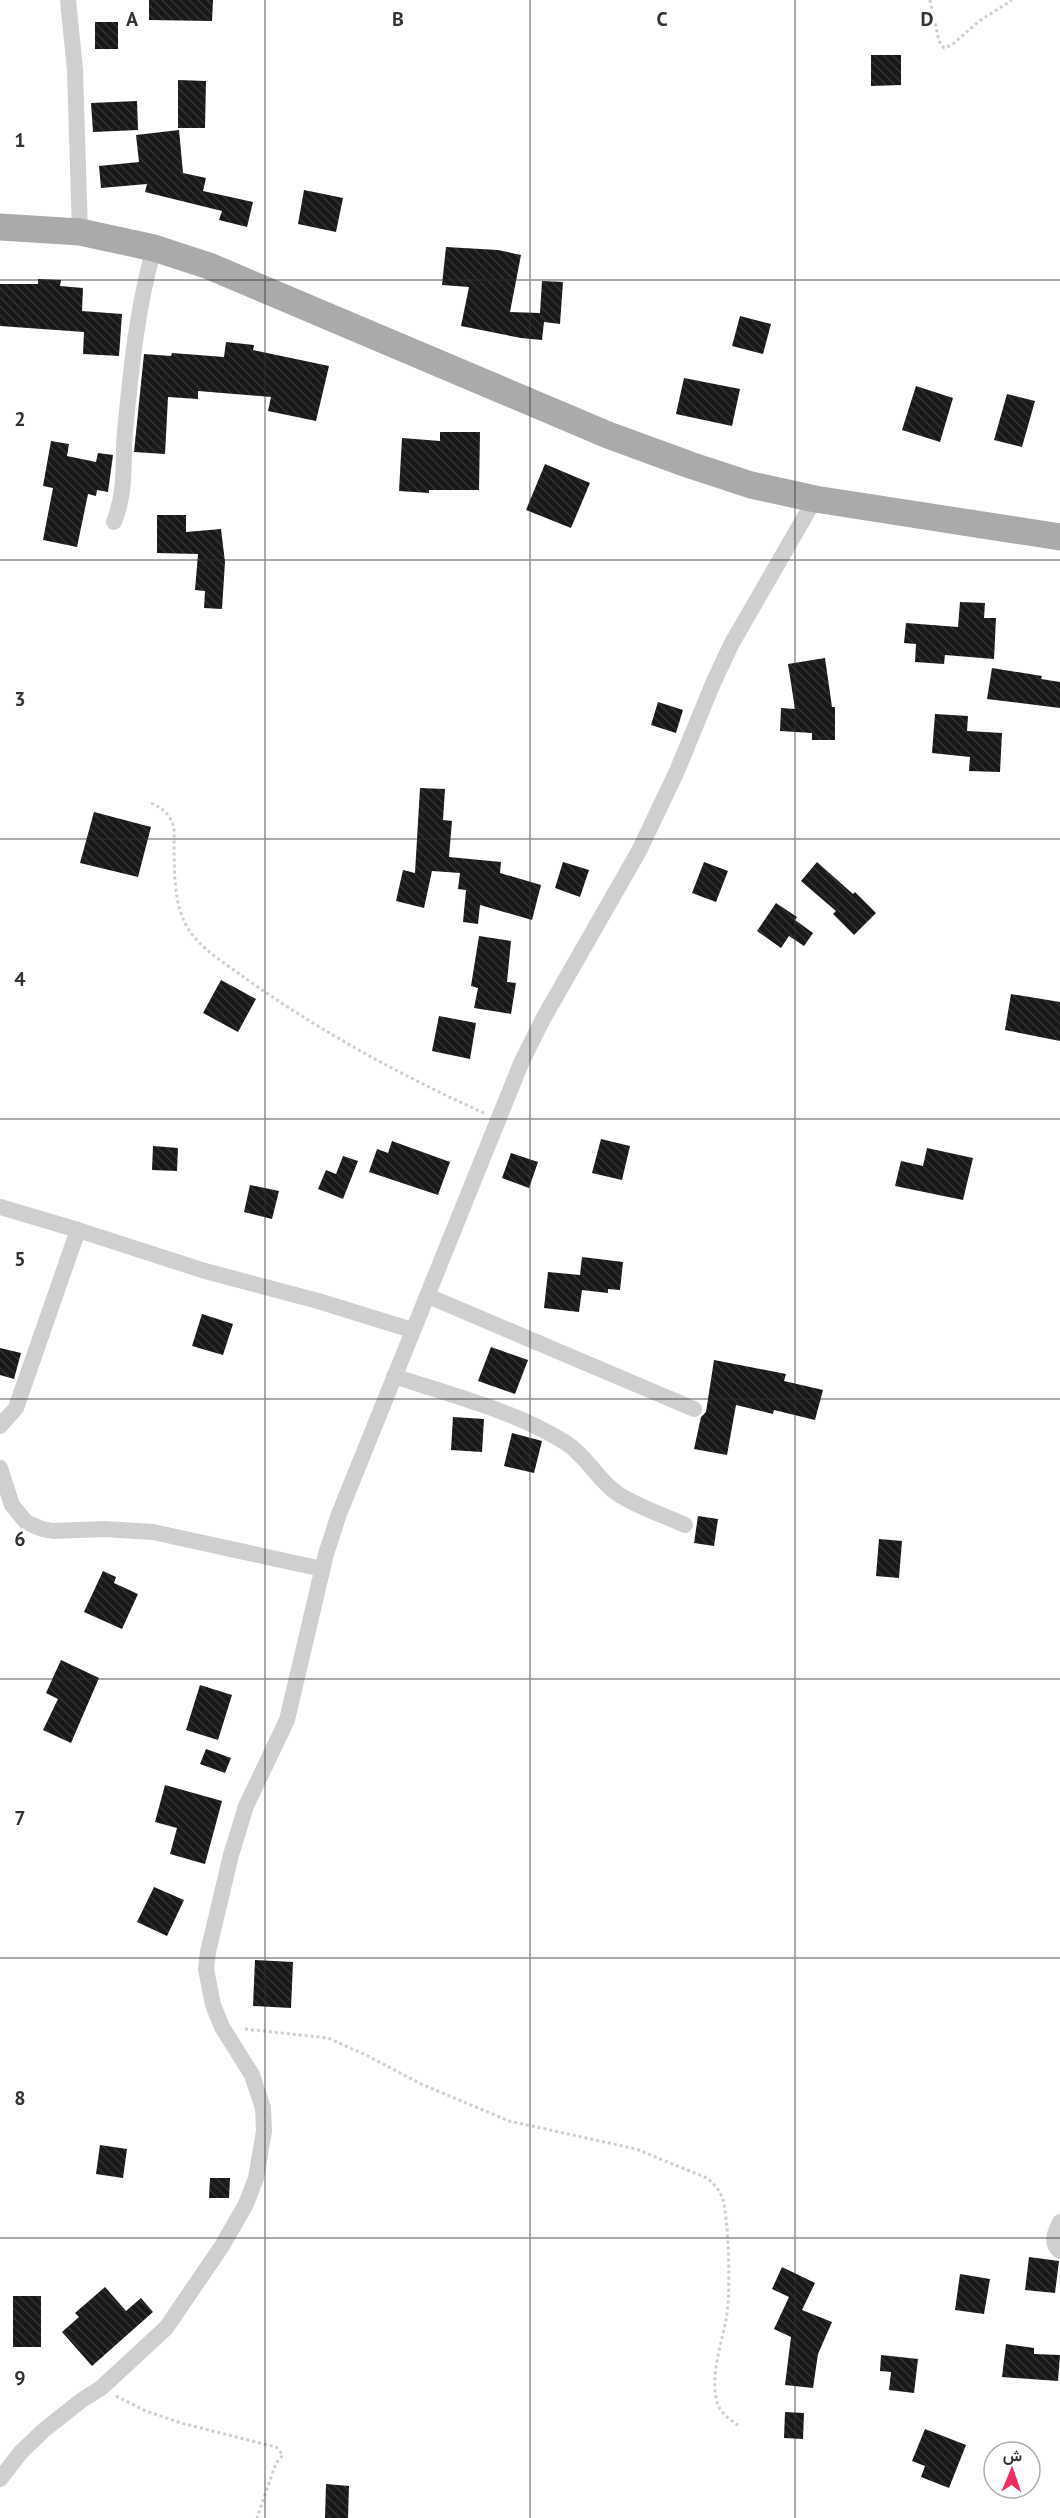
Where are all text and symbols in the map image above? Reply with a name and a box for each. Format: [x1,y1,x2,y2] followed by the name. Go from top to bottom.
[126,6,139,32] text: A
[392,6,404,32] text: B
[656,6,668,32] text: C
[921,6,934,32] text: D
[14,127,26,153] text: 1
[14,406,26,432] text: 2
[14,686,26,712] text: 3
[14,966,26,992] text: 4
[14,1246,26,1272] text: 5
[14,1526,26,1552] text: 6
[14,1805,26,1831] text: 7
[14,2085,26,2111] text: 8
[14,2365,26,2391] text: 9
[982,2440,1042,2500] north arrow
[1003,2445,1022,2465] text: ش

